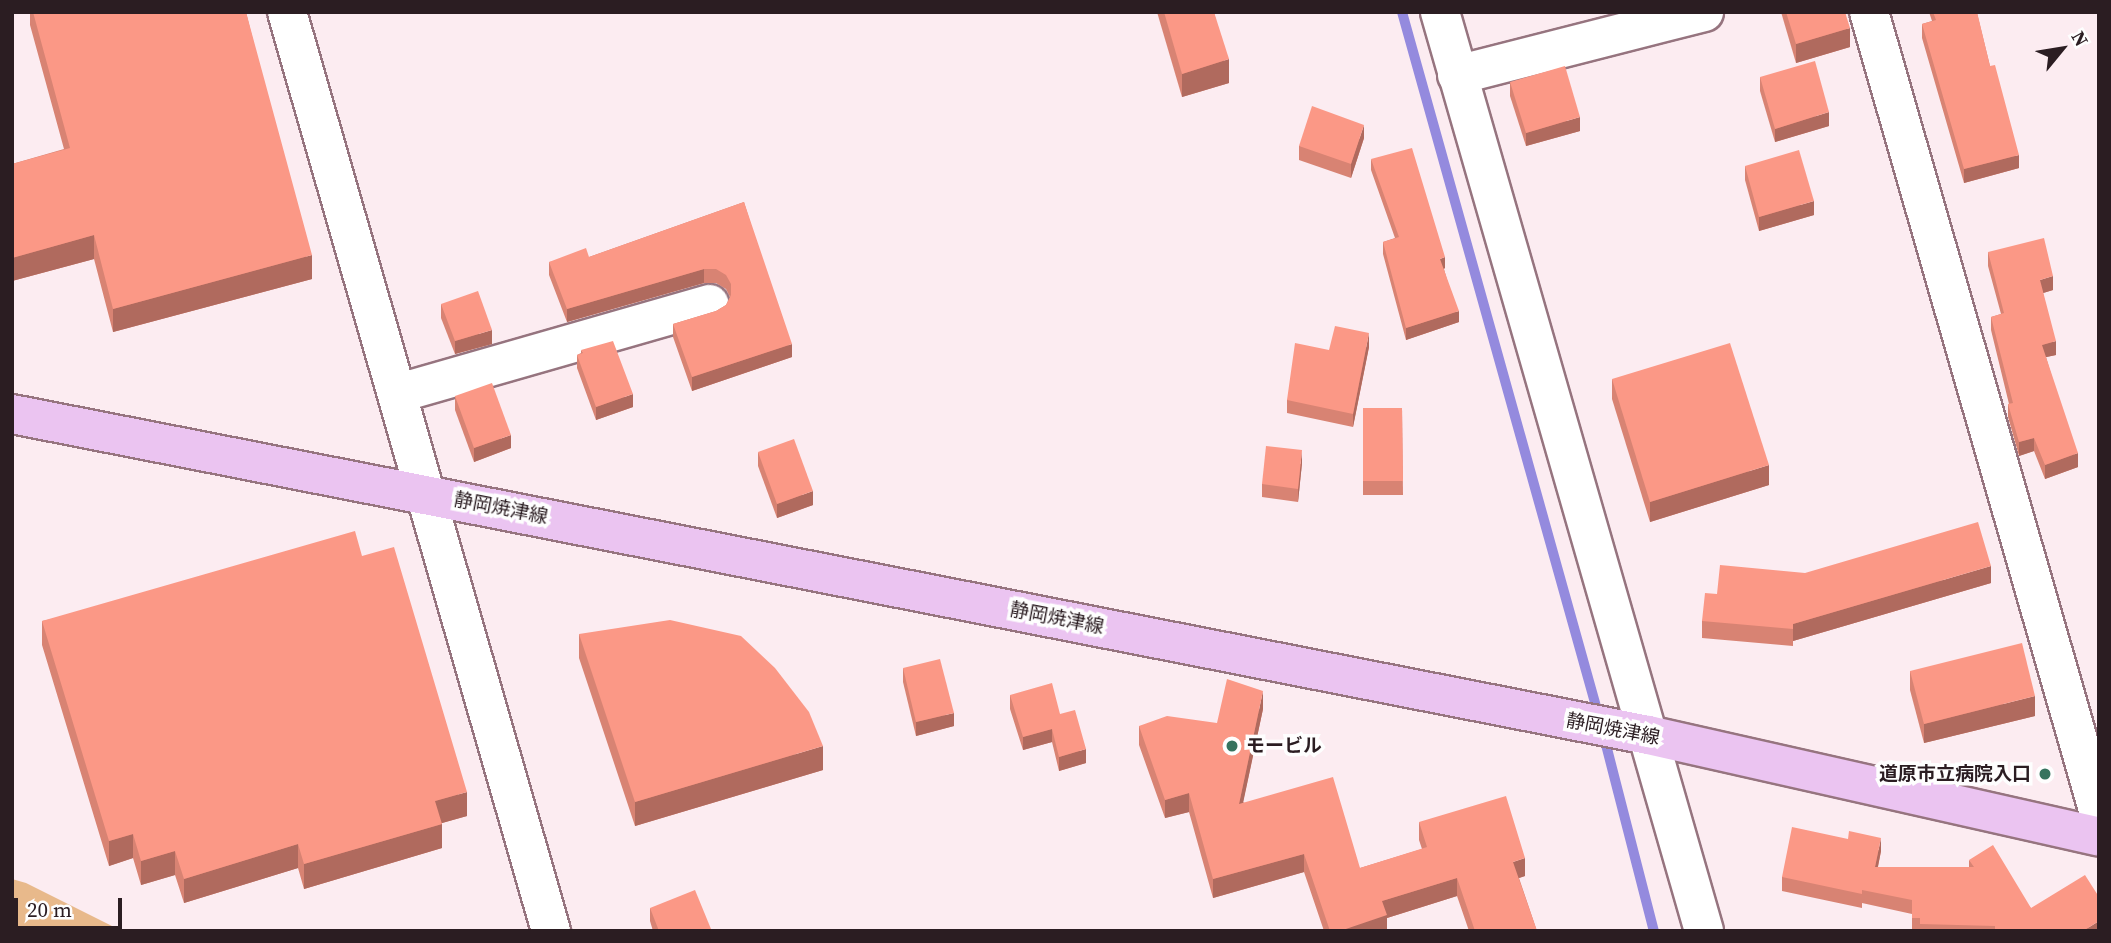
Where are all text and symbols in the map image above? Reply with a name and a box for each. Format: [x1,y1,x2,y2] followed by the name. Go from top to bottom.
[2027,14,2097,84] north arrow
[2065,26,2095,51] text: N
[452,488,550,528] street label: 静岡焼津線
[1008,598,1106,638] street label: 静岡焼津線
[1564,709,1662,749] street label: 静岡焼津線
[1246,735,1322,757] place label: モービル
[1224,738,1240,754] marker: モービル
[1879,763,2031,785] place label: 道原市立病院入口
[2037,766,2053,782] marker: 道原市立病院入口
[18,884,126,928] scale bar
[27,895,72,924] text: 20 m

